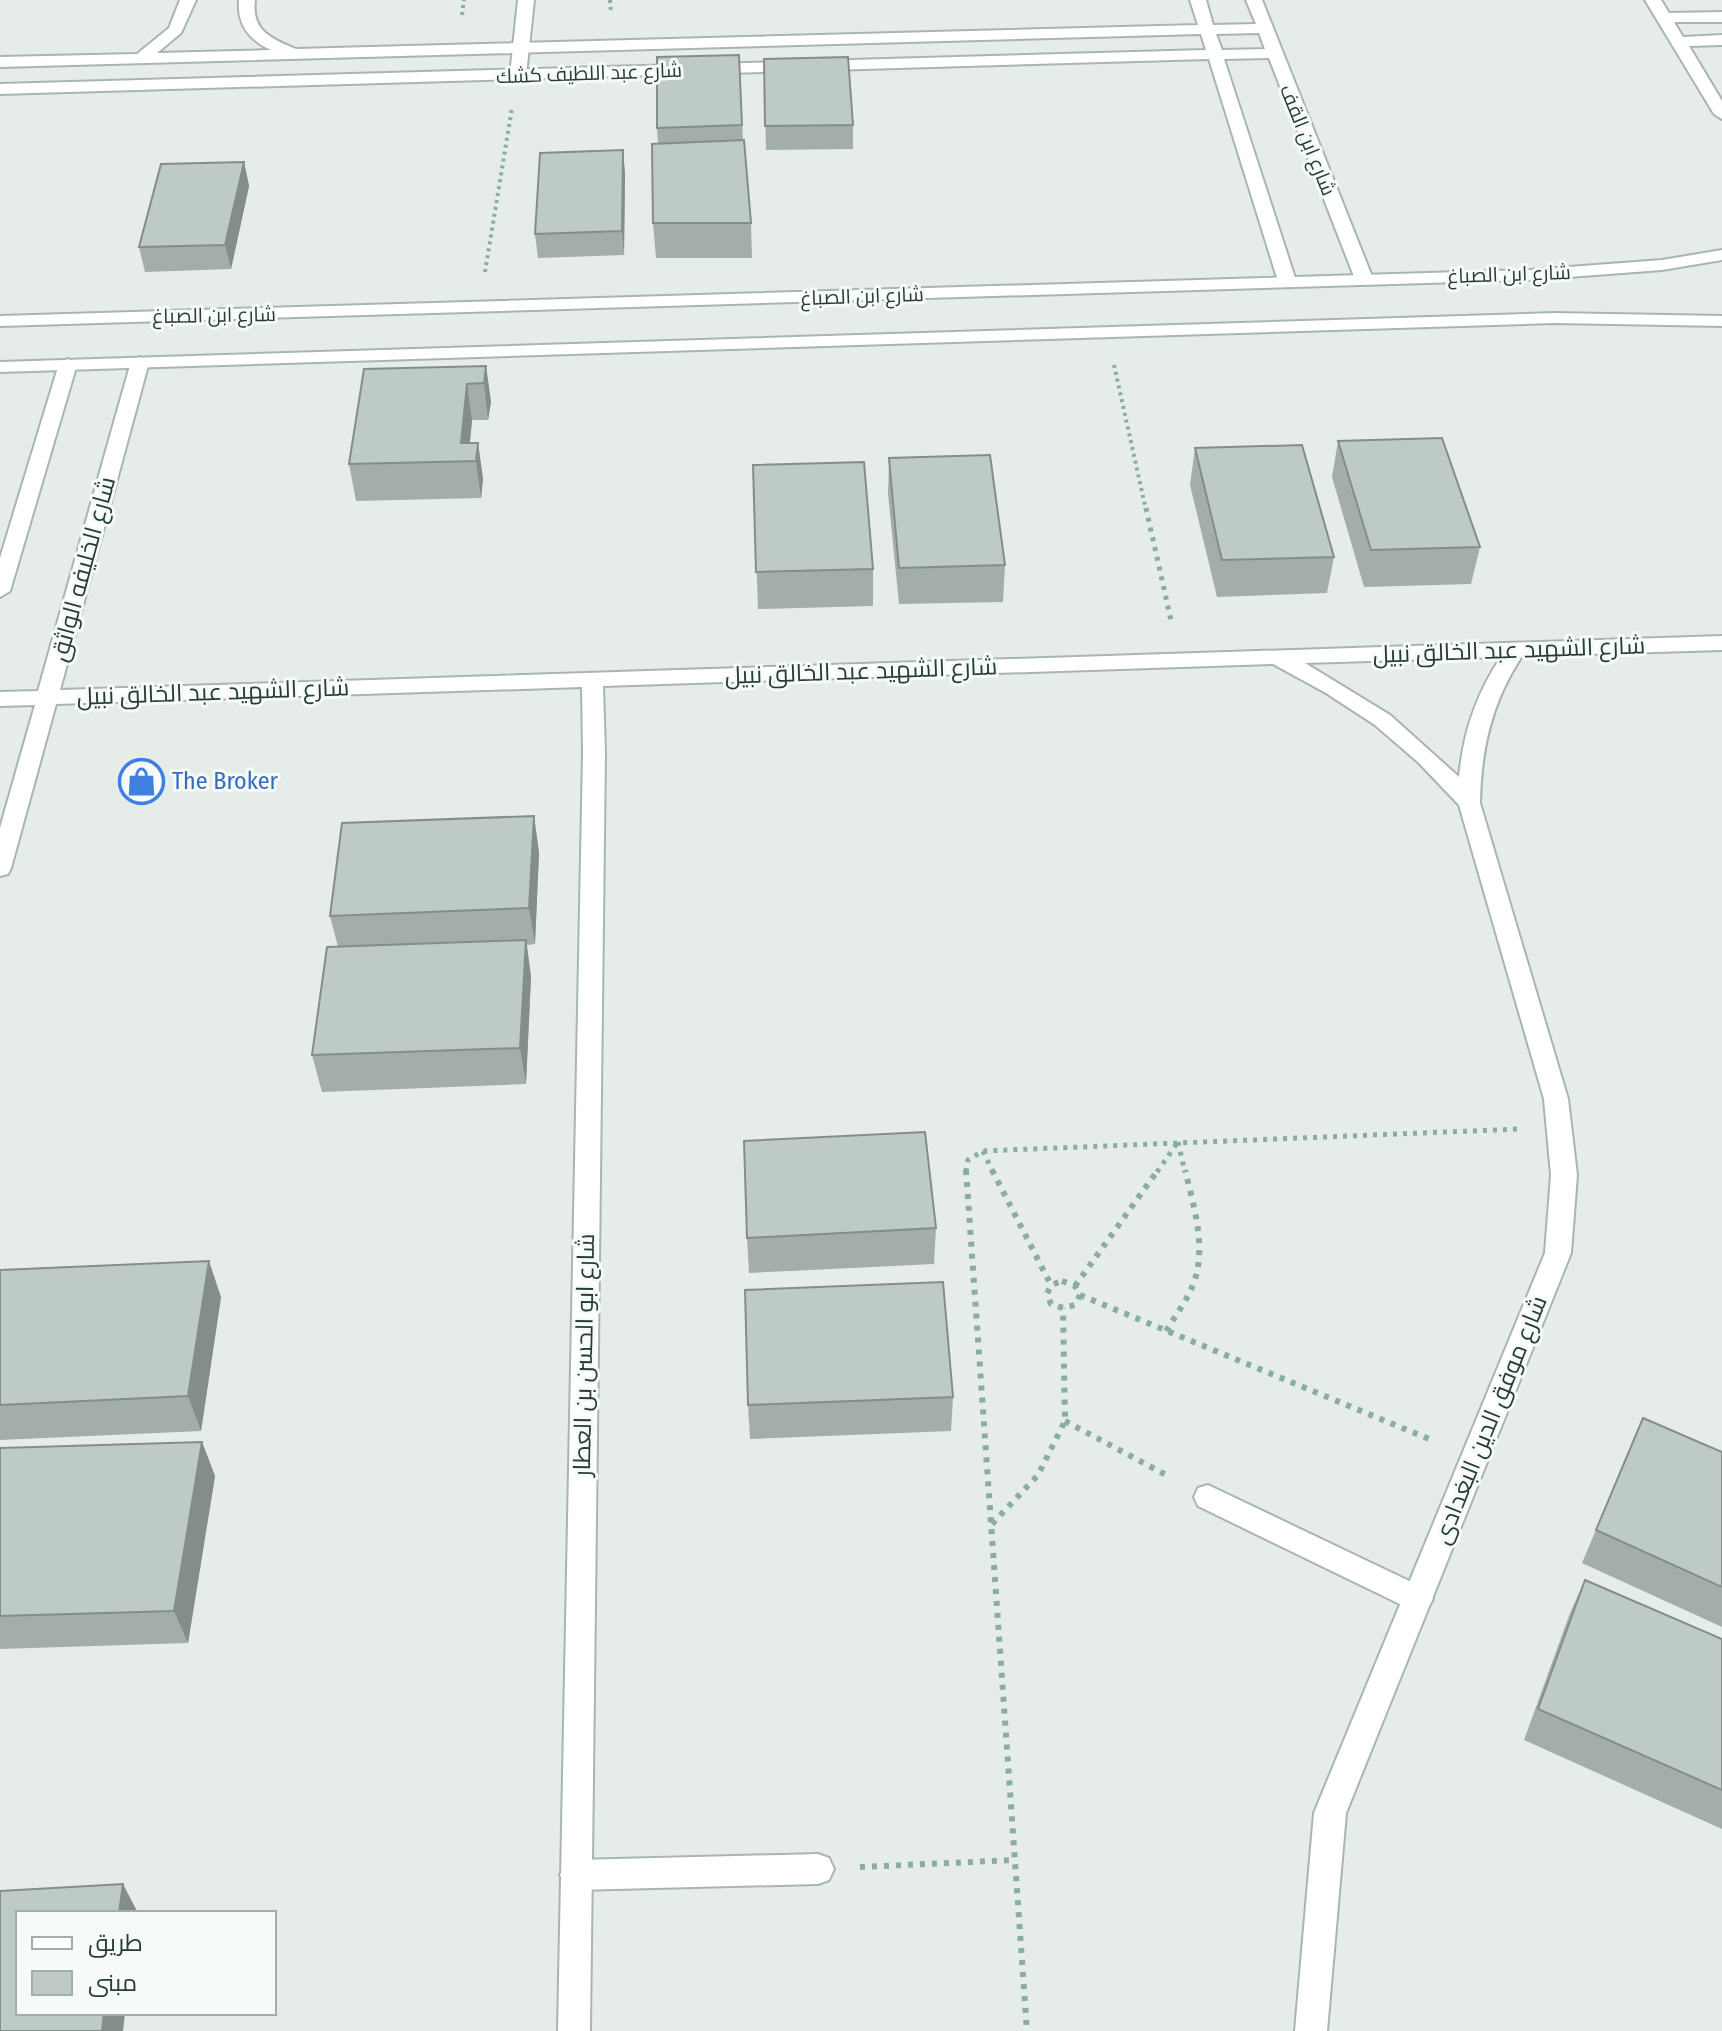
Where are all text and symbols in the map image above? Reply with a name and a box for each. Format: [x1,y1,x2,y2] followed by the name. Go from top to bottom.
[495,58,683,90] street label: شارع عبد اللطيف كشك
[1273,81,1341,200] street label: شارع ابن القف
[1447,260,1571,290] street label: شارع ابن الصباغ
[800,282,924,312] street label: شارع ابن الصباغ
[152,302,276,330] street label: شارع ابن الصباغ
[45,474,123,665] street label: شارع الخليفه الواثق
[1372,631,1646,671] street label: شارع الشهيد عبد الخالق نبيل
[724,652,998,692] street label: شارع الشهيد عبد الخالق نبيل
[76,673,350,713] street label: شارع الشهيد عبد الخالق نبيل
[117,757,165,805] shop icon: The Broker
[172,767,279,795] place label: The Broker
[568,1233,602,1479] street label: شارع ابو الحسن بن العطار
[1427,1292,1555,1549] street label: شارع موفق الدين البغدادى
[16,1911,276,2015] legend
[88,1929,143,1958] text: طريق
[88,1969,137,1997] text: مبنى

